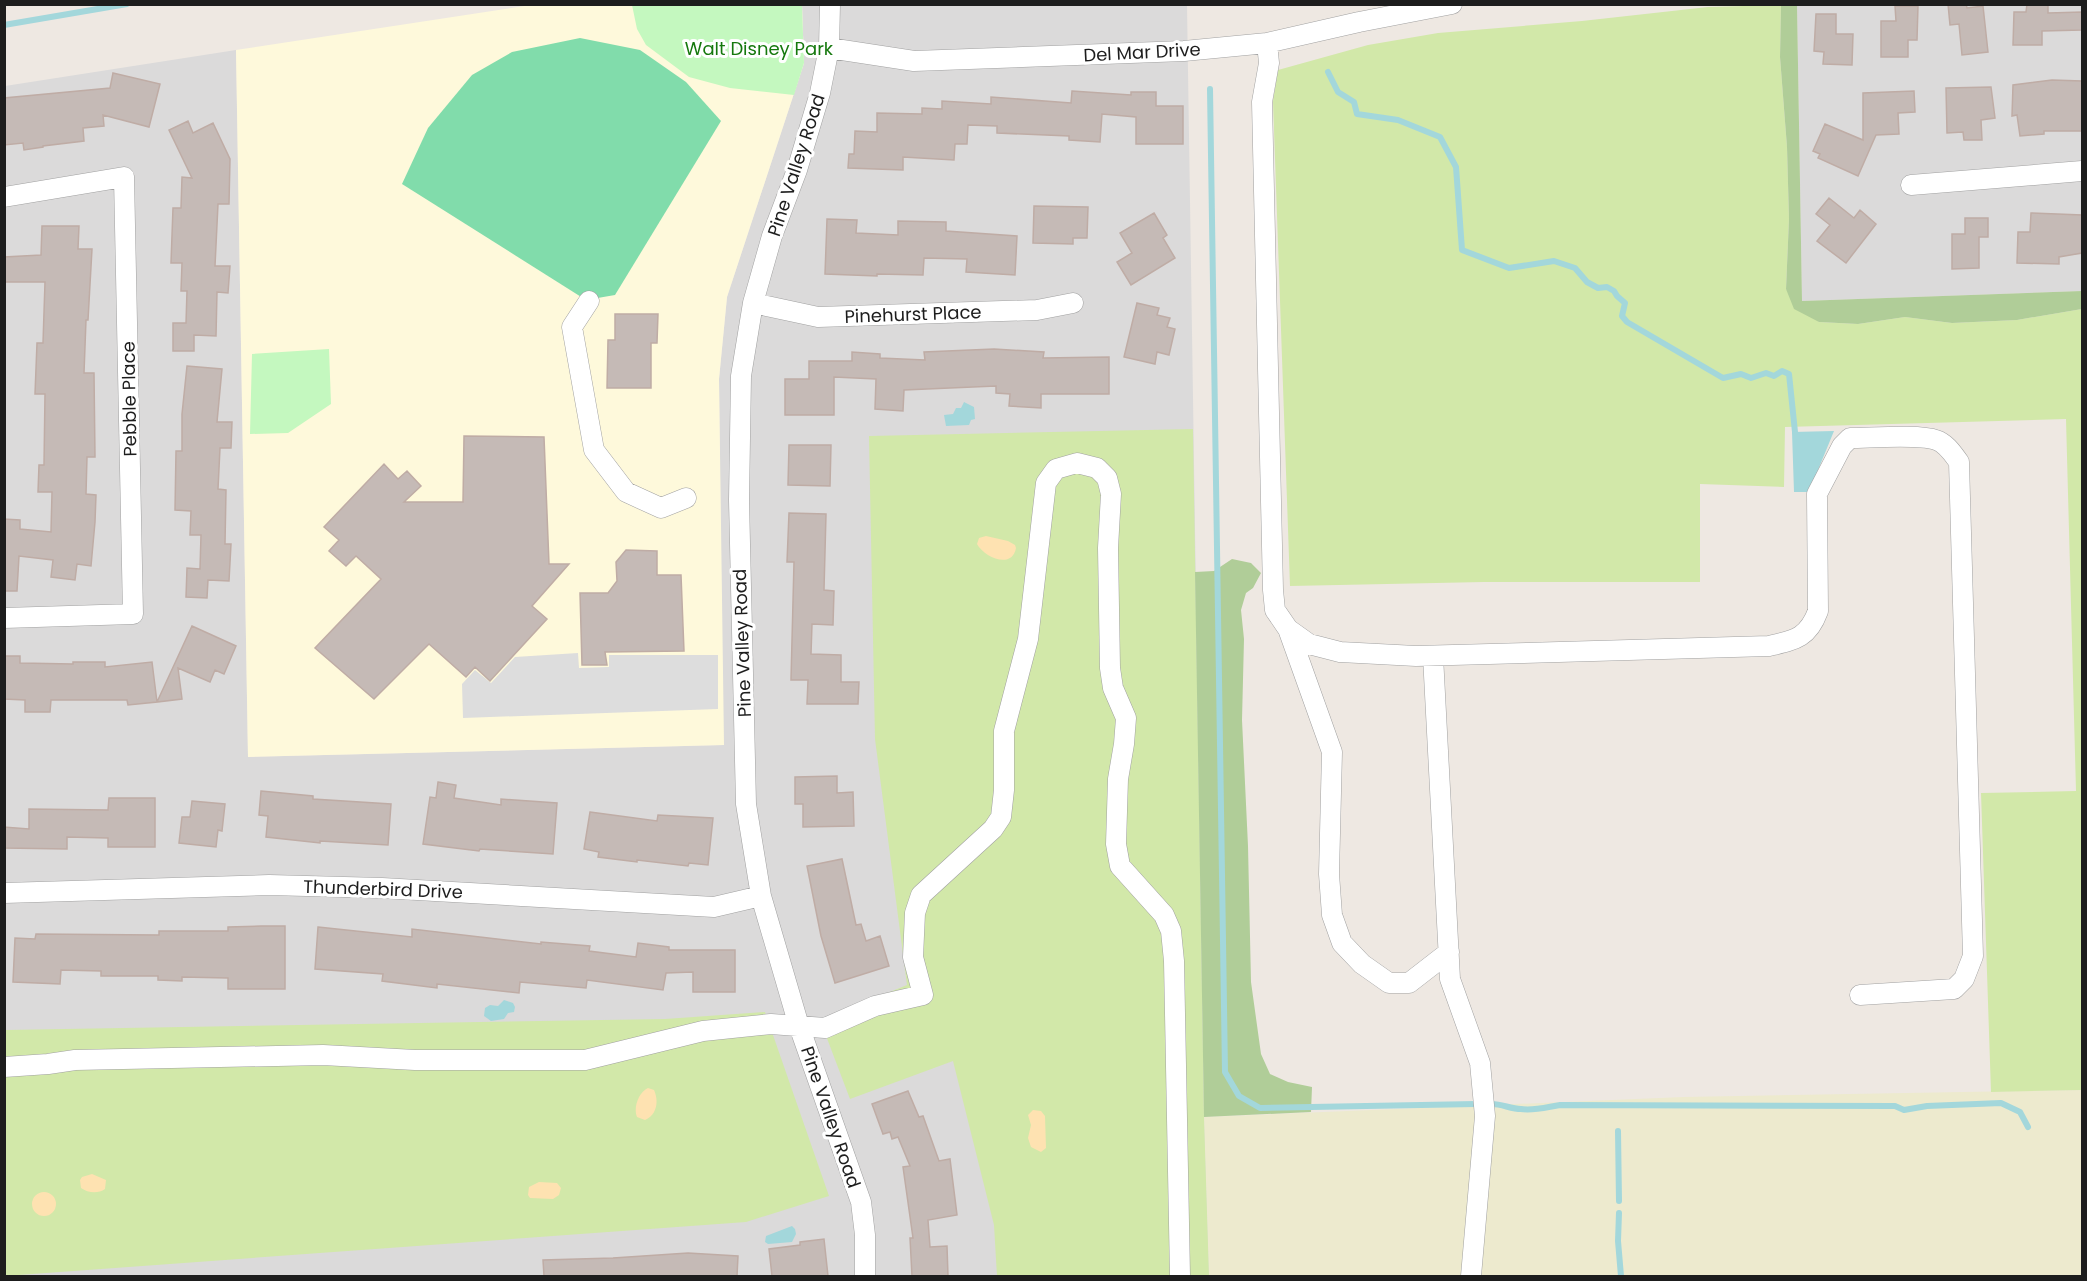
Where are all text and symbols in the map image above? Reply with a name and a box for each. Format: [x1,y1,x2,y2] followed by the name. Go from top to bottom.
[685,36,834,61] park label: Walt Disney Park
[1083,36,1201,68] street label: Del Mar Drive
[761,91,831,239] street label: Pine Valley Road
[844,299,982,329] street label: Pinehurst Place
[115,341,143,457] street label: Pebble Place
[727,568,757,718] street label: Pine Valley Road
[303,874,463,904] street label: Thunderbird Drive
[795,1043,867,1191] street label: Pine Valley Road

